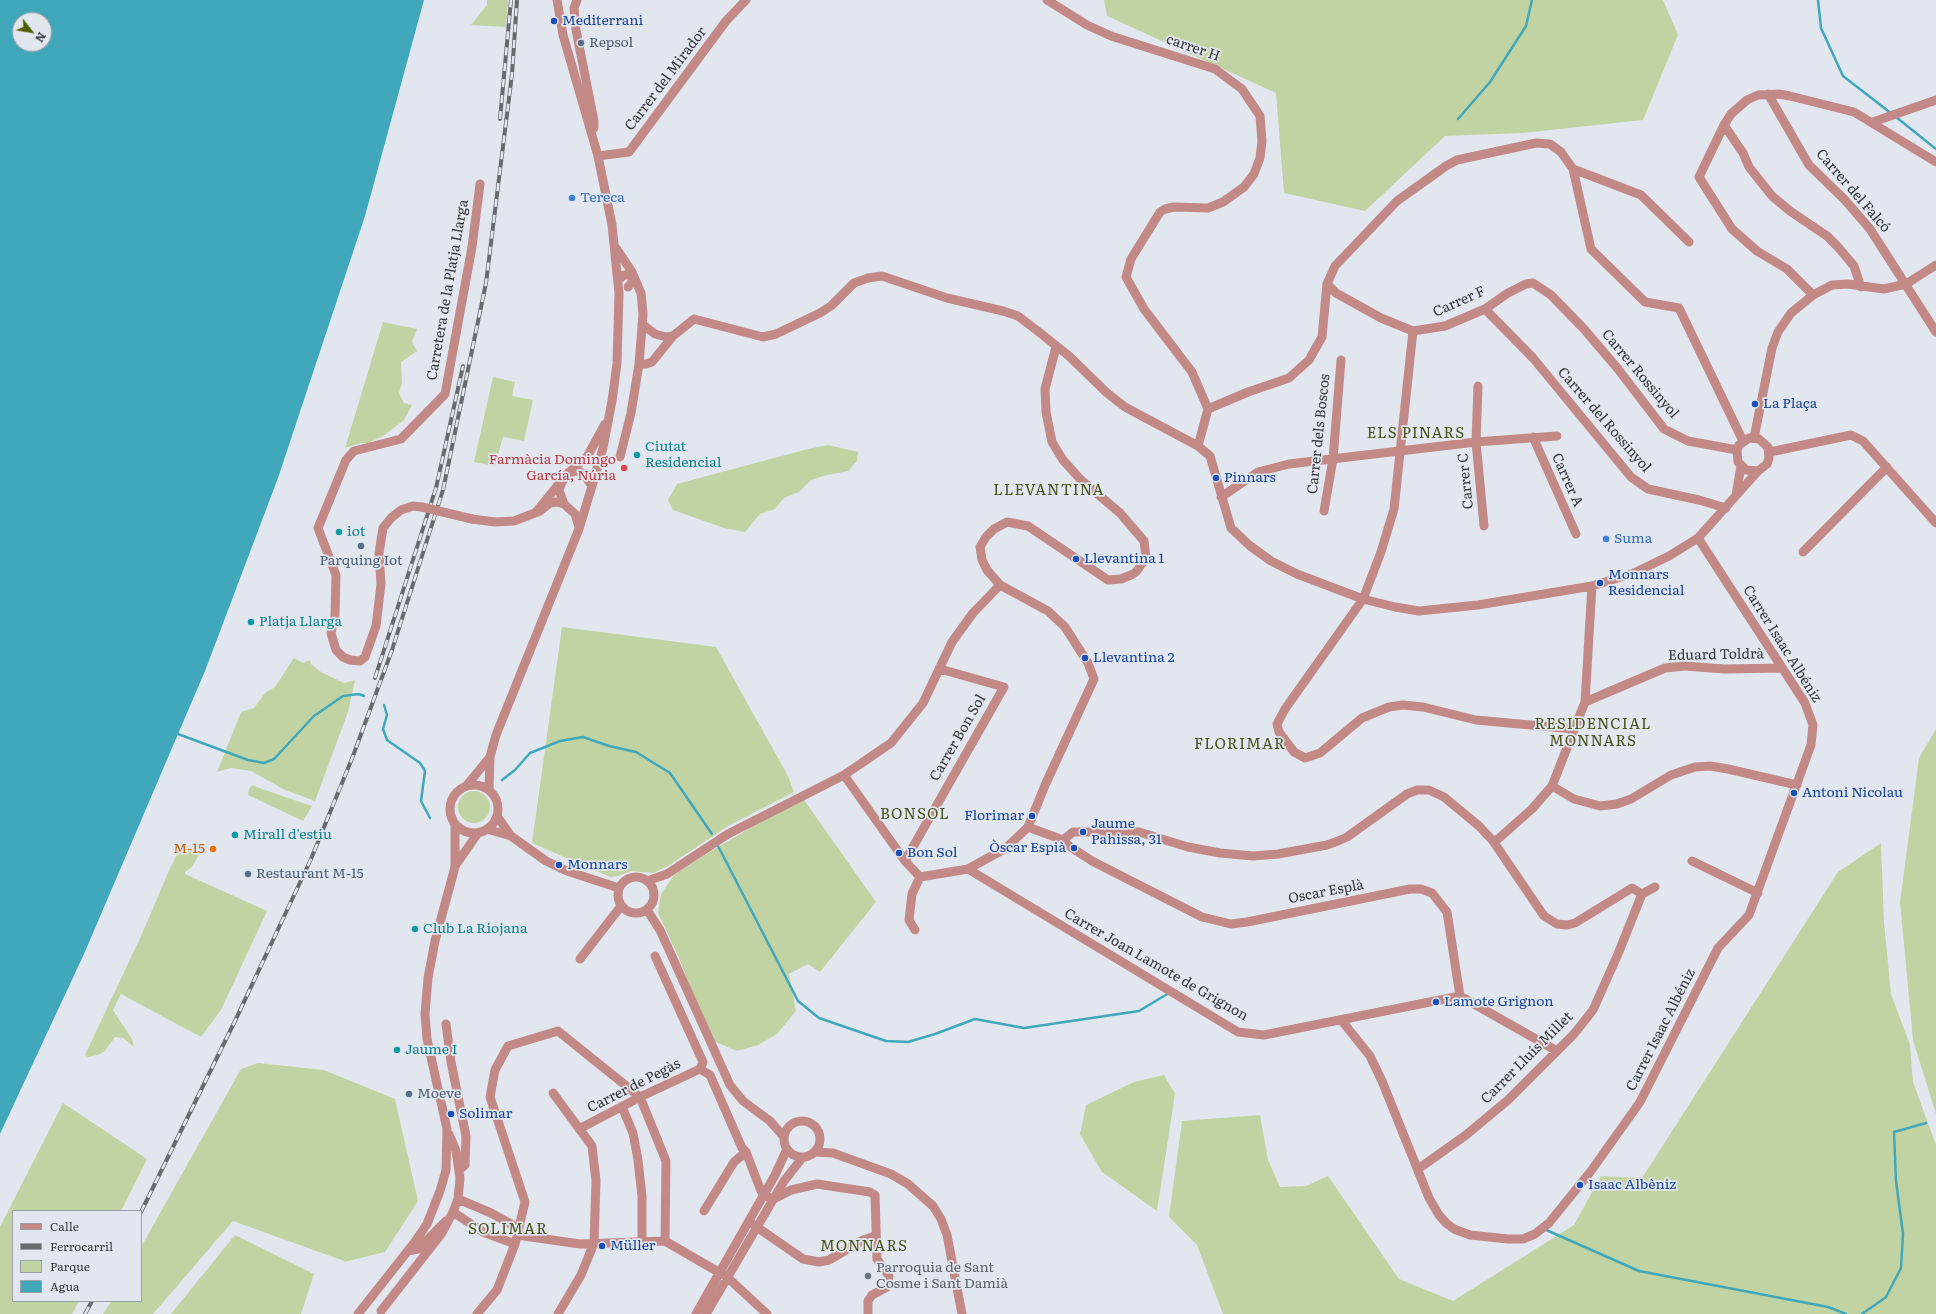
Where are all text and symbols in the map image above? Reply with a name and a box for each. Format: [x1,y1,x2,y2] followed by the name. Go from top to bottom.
[12,12,52,52] north arrow
[562,13,643,29] place label: Mediterrani
[549,16,559,26] marker: Mediterrani
[622,24,710,134] street label: Carrer del Mirador
[32,30,51,46] text: N
[1164,31,1222,65] street label: carrer H
[589,35,633,51] place label: Repsol
[576,38,586,48] marker: Repsol
[1812,146,1894,236] street label: Carrer del Falcó
[580,190,625,206] place label: Tereca
[567,193,577,203] marker: Tereca
[424,198,472,382] street label: Carretera de la Platja Llarga
[1430,283,1488,321] street label: Carrer F
[1598,326,1682,422] street label: Carrer Rossinyol
[1554,364,1654,476] street label: Carrer del Rossinyol
[1304,373,1334,495] street label: Carrer dels Boscos
[1763,396,1817,412] place label: La Plaça
[1750,399,1760,409] marker: La Plaça
[1367,425,1465,443] district label: ELS PINARS
[645,439,721,472] place label: Ciutat Residencial
[632,450,642,460] marker: Ciutat Residencial
[1548,451,1586,509] street label: Carrer A
[489,452,616,484] place label: Farmàcia Domingo García, Núria
[1455,452,1477,510] street label: Carrer C
[619,463,629,473] marker: Farmàcia Domingo García, Núria
[1224,470,1276,486] place label: Pinnars
[1211,473,1221,483] marker: Pinnars
[993,482,1105,500] district label: LLEVANTINA
[347,524,365,540] place label: iot
[334,527,344,537] marker: iot
[1614,531,1652,547] place label: Suma
[1601,534,1611,544] marker: Suma
[356,541,366,551] marker: Parquing Iot
[1084,551,1164,567] place label: Llevantina 1
[319,553,403,569] place label: Parquing Iot
[1071,554,1081,564] marker: Llevantina 1
[1608,567,1684,600] place label: Monnars Residencial
[1595,578,1605,588] marker: Monnars Residencial
[1739,582,1825,706] street label: Carrer Isaac Albéniz
[259,614,342,630] place label: Platja Llarga
[246,617,256,627] marker: Platja Llarga
[1668,646,1764,664] street label: Eduard Toldrà
[1093,650,1175,666] place label: Llevantina 2
[1080,653,1090,663] marker: Llevantina 2
[926,692,990,784] street label: Carrer Bon Sol
[1534,716,1652,751] district label: RESIDENCIAL MONNARS
[1194,736,1286,754] district label: FLORIMAR
[1802,785,1903,801] place label: Antoni Nicolau
[1789,788,1799,798] marker: Antoni Nicolau
[880,806,950,824] district label: BONSOL
[964,808,1024,824] place label: Florimar
[1027,811,1037,821] marker: Florimar
[1091,816,1162,848] place label: Jaume Pahissa, 31
[243,827,332,843] place label: Mirall d'estiu
[1078,827,1088,837] marker: Jaume Pahissa, 31
[230,830,240,840] marker: Mirall d'estiu
[989,840,1066,856] place label: Òscar Espià
[173,841,205,857] place label: M-15
[1069,843,1079,853] marker: Òscar Espià
[208,844,218,854] marker: M-15
[907,845,957,861] place label: Bon Sol
[894,848,904,858] marker: Bon Sol
[567,857,628,873] place label: Monnars
[554,860,564,870] marker: Monnars
[256,866,364,882] place label: Restaurant M-15
[243,869,253,879] marker: Restaurant M-15
[1287,876,1365,908] street label: Oscar Esplà
[1061,905,1251,1025] street label: Carrer Joan Lamote de Grignon
[423,921,528,937] place label: Club La Riojana
[410,924,420,934] marker: Club La Riojana
[1623,966,1699,1094] street label: Carrer Isaac Albéniz
[1444,994,1554,1010] place label: Lamote Grignon
[1431,997,1441,1007] marker: Lamote Grignon
[1478,1009,1576,1107] street label: Carrer Lluís Millet
[405,1042,458,1058] place label: Jaume I
[392,1045,402,1055] marker: Jaume I
[585,1055,683,1117] street label: Carrer de Pegàs
[417,1086,461,1102] place label: Moeve
[404,1089,414,1099] marker: Moeve
[459,1106,512,1122] place label: Solimar
[446,1109,456,1119] marker: Solimar
[1588,1177,1676,1193] place label: Isaac Albèniz
[1575,1180,1585,1190] marker: Isaac Albèniz
[12,1210,142,1302] legend
[50,1217,79,1235] text: Calle
[468,1221,548,1239] district label: SOLIMAR
[50,1237,113,1255] text: Ferrocarril
[610,1238,655,1254] place label: Müller
[820,1238,908,1256] district label: MONNARS
[597,1241,607,1251] marker: Müller
[50,1257,90,1275] text: Parque
[876,1260,1008,1292] place label: Parroquia de Sant Cosme i Sant Damià
[863,1271,873,1281] marker: Parroquia de Sant Cosme i Sant Damià
[50,1277,80,1295] text: Agua

